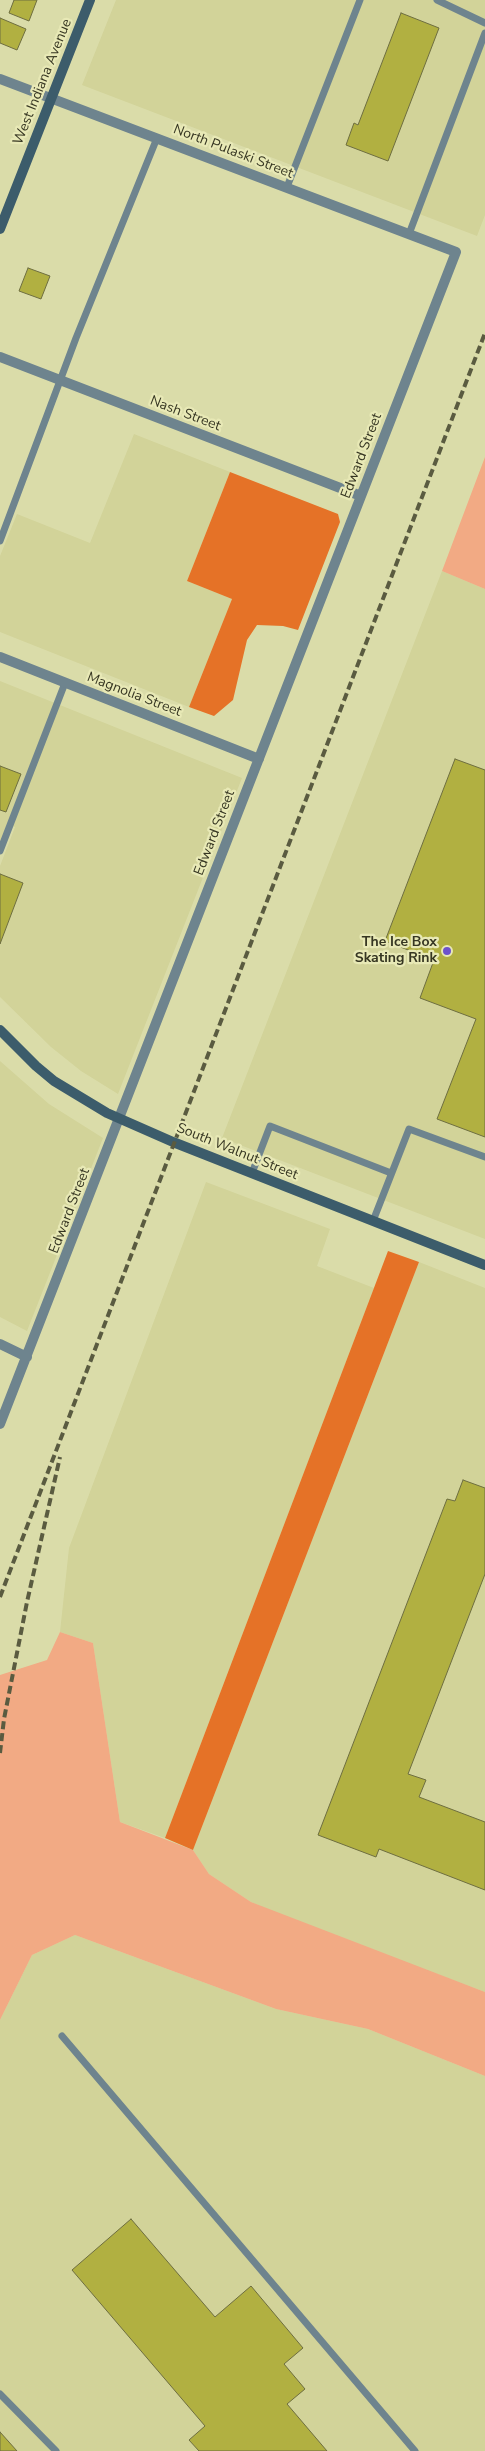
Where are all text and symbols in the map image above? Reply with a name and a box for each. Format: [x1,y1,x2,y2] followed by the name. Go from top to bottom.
[10,17,76,147] street label: West Indiana Avenue
[171,121,295,183] street label: North Pulaski Street
[147,393,223,435] street label: Nash Street
[338,411,386,501] street label: Edward Street
[84,669,184,721] street label: Magnolia Street
[191,788,239,878] street label: Edward Street
[355,935,437,968] place label: The Ice Box Skating Rink
[441,945,453,957] marker: The Ice Box Skating Rink
[174,1120,300,1184] street label: South Walnut Street
[46,1166,94,1256] street label: Edward Street

